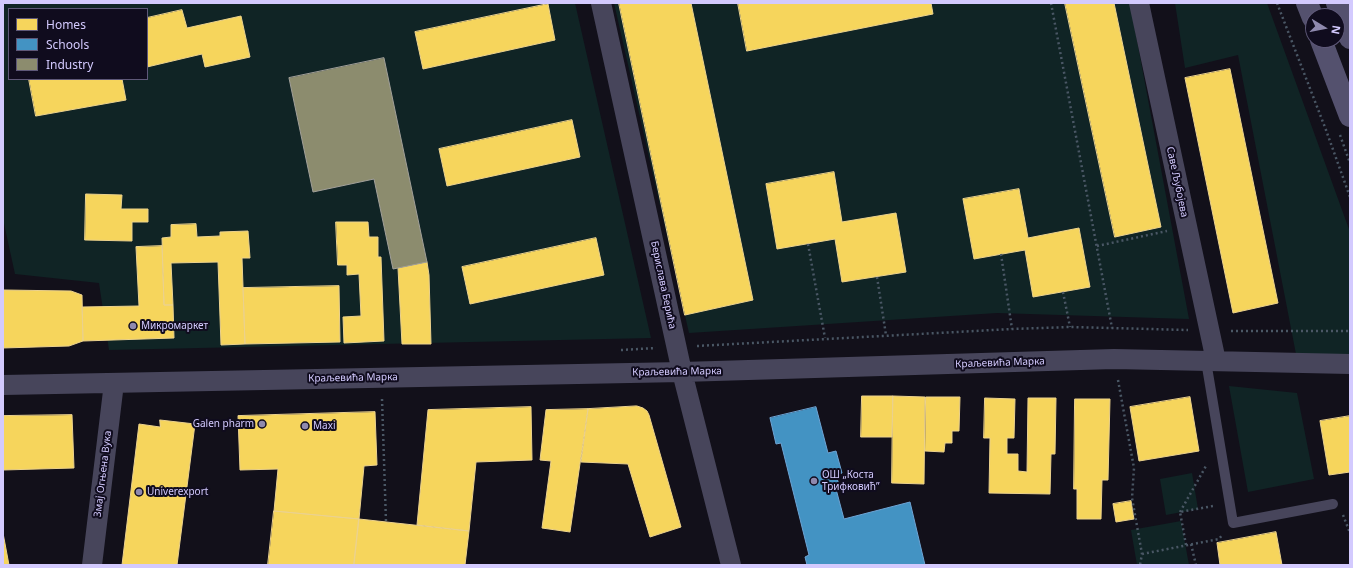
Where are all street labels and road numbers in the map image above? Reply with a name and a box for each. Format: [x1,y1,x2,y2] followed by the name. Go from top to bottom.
[1164,146,1190,218] street label: Саве Љубојева
[648,240,678,330] street label: Берислава Берића
[955,355,1045,371] street label: Краљевића Марка
[632,365,722,379] street label: Краљевића Марка
[308,371,398,385] street label: Краљевића Марка
[92,430,114,518] street label: Змај Огњена Вука

